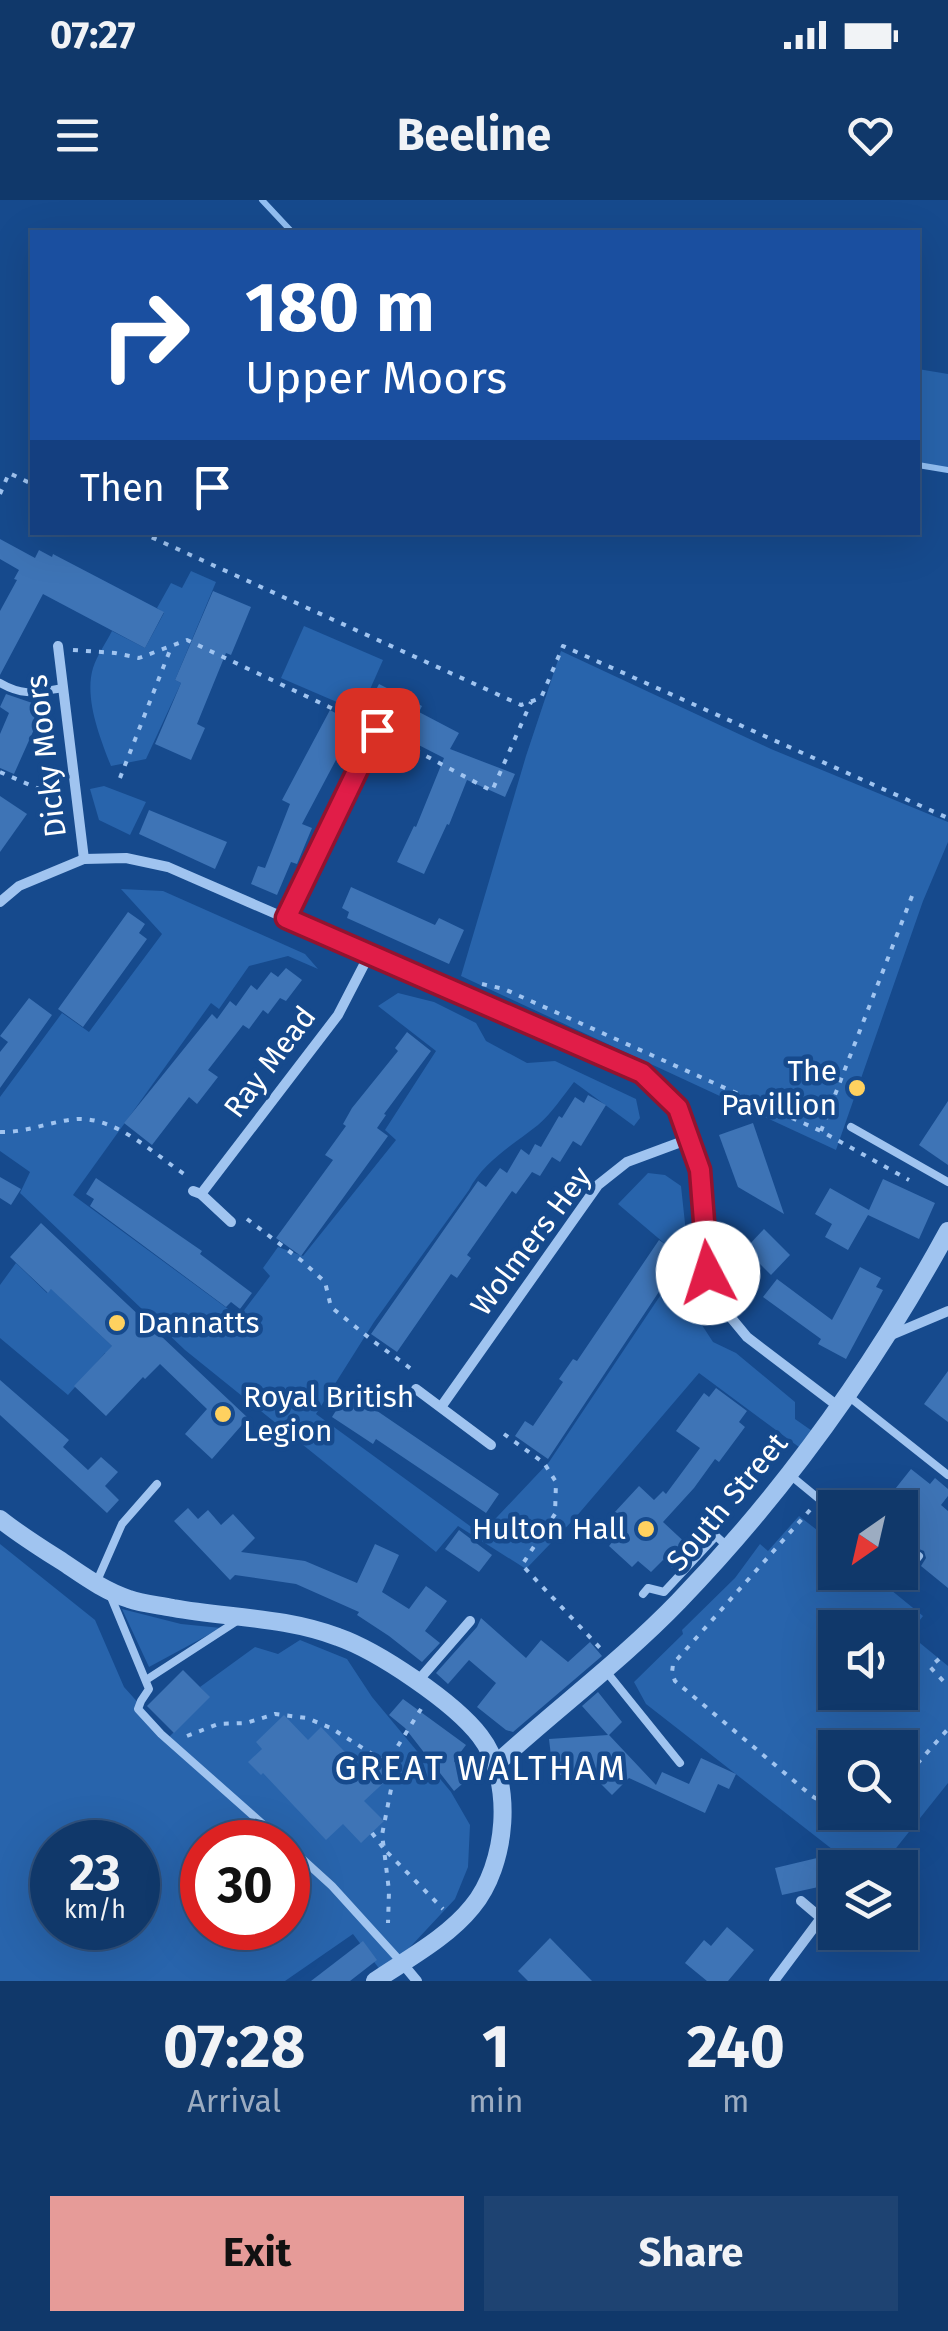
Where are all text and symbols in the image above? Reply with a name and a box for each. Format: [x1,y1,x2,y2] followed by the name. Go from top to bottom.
[50,12,135,58] text: 07:27
[50,108,105,163] icon: menu
[397,108,551,162] text: Beeline
[843,108,898,163] icon: heart
[245,266,435,350] text: 180 m
[80,270,210,400] icon: right
[245,351,507,405] text: Upper Moors
[185,460,240,515] icon: arrive
[80,465,165,511] text: Then
[18,673,74,839] street label: Dicky Moors
[335,688,420,773] pin
[350,703,405,758] icon: arrive
[216,999,324,1125] street label: Ray Mead
[721,1053,837,1123] place label: The Pavillion
[846,1077,868,1099] marker: The Pavillion
[463,1159,599,1323] street label: Wolmers Hey
[656,1221,760,1325] position arrow
[137,1305,260,1341] place label: Dannatts
[106,1312,128,1334] marker: Dannatts
[243,1379,414,1449] place label: Royal British Legion
[212,1403,234,1425] marker: Royal British Legion
[659,1426,795,1578] street label: South Street
[818,1490,918,1590] north arrow
[818,1490,918,1950] map controls
[472,1511,626,1547] place label: Hulton Hall
[635,1518,657,1540] marker: Hulton Hall
[818,1610,918,1710] button: sound
[818,1730,918,1830] button: search
[335,1747,627,1789] district label: GREAT WALTHAM
[180,1820,310,1950] speed limit sign: 30
[69,1843,121,1903] text: 23
[818,1850,918,1950] button: layers
[64,1895,126,1925] text: km/h
[163,2011,305,2083] text: 07:28
[482,2011,510,2083] text: 1
[687,2011,785,2083] text: 240
[187,2082,281,2120] text: Arrival
[468,2082,524,2120] text: min
[722,2082,750,2120] text: m
[50,2196,464,2311] button: Exit
[484,2196,898,2311] button: Share

